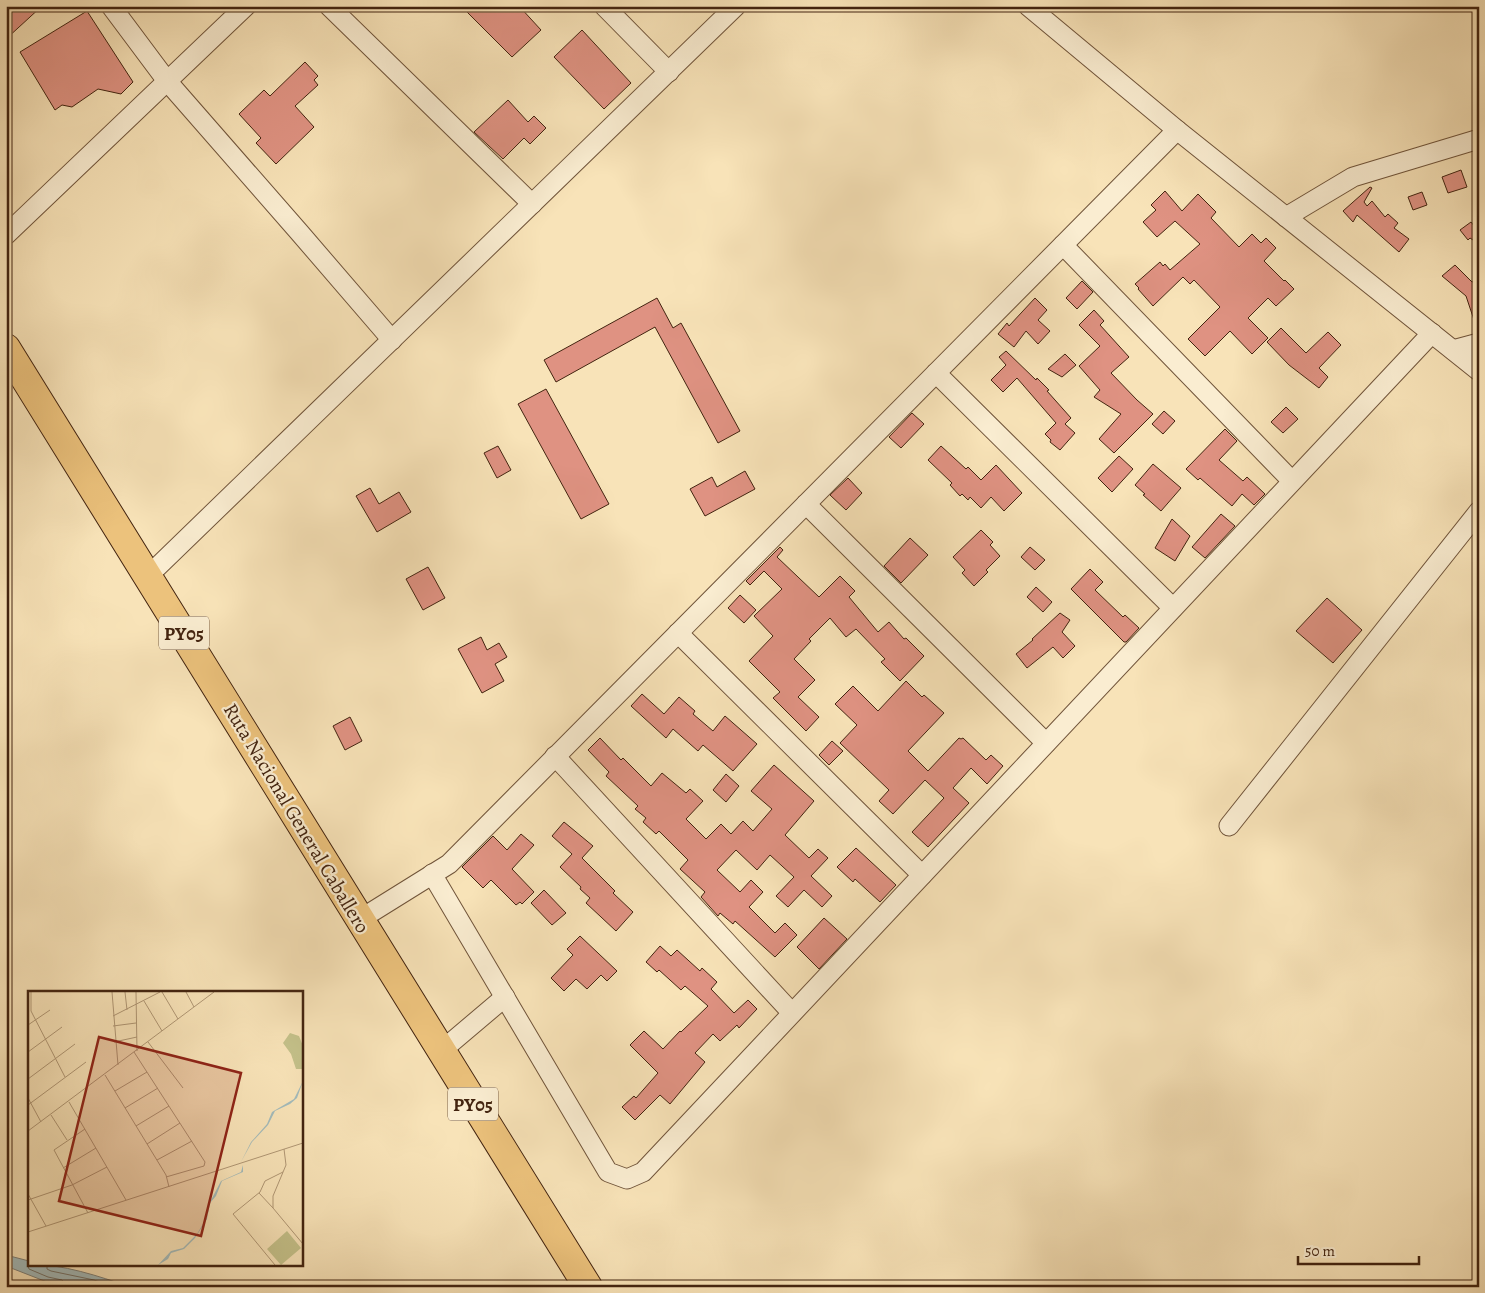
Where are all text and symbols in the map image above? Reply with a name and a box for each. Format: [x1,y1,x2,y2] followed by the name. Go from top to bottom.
[159,616,209,650] road number: PY05
[217,698,376,938] street label: Ruta Nacional General Caballero
[28,991,302,1266] inset map
[448,1088,498,1120] road number: PY05
[1298,1233,1419,1265] scale bar
[1305,1241,1335,1261] text: 50 m

